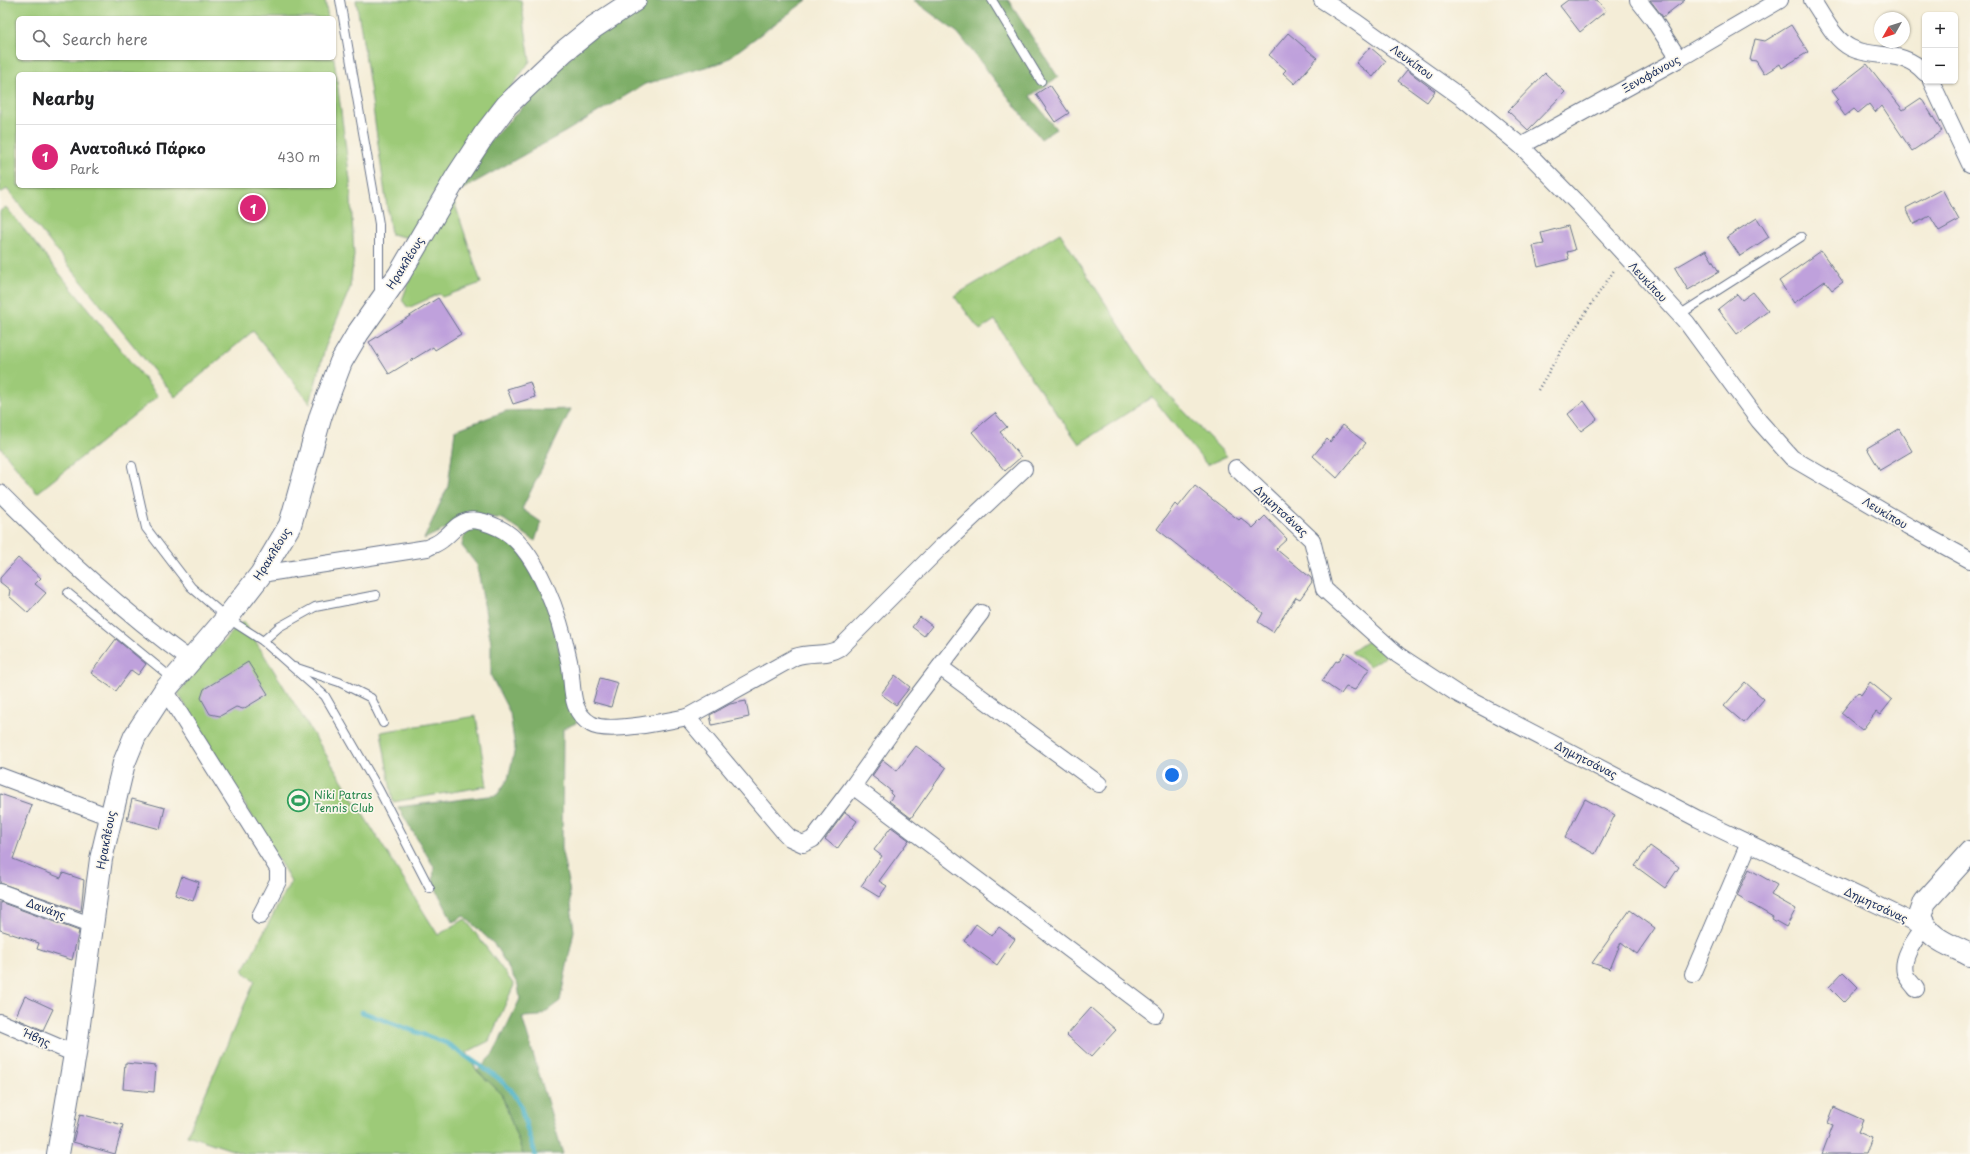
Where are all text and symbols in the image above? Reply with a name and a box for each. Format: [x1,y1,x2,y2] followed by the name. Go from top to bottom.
[1874,12,1910,48] north arrow
[1922,12,1958,84] map controls
[1922,12,1958,48] button: +
[16,16,336,60] search box
[30,27,52,49] icon: search
[62,27,148,50] text: Search here
[1387,40,1437,83] street label: Λευκίπου
[1922,48,1958,84] button: −
[1619,50,1683,97] street label: Ξενοφάνους
[32,85,94,111] text: Nearby
[70,136,206,159] text: Ανατολικό Πάρκο
[42,147,48,166] text: 1
[278,147,320,166] text: 430 m
[70,159,99,178] text: Park
[240,193,266,223] pin: 1
[382,233,428,292] street label: Ηρακλέους
[1625,258,1672,306] street label: Λευκίπου
[1251,481,1312,540] street label: Δημητσάνας
[1860,492,1911,533] street label: Λευκίπου
[249,524,295,583] street label: Ηρακλέους
[1552,736,1621,783] street label: Δημητσάνας
[1162,765,1182,785] your location
[314,786,374,816] place label: Niki Patras Tennis Club
[286,788,312,814] sports icon: Niki Patras Tennis Club
[91,809,120,871] street label: Ηρακλέους
[1842,882,1911,927] street label: Δημητσάνας
[24,894,69,924] street label: Δανάης
[19,1024,54,1051] street label: Ήβης

